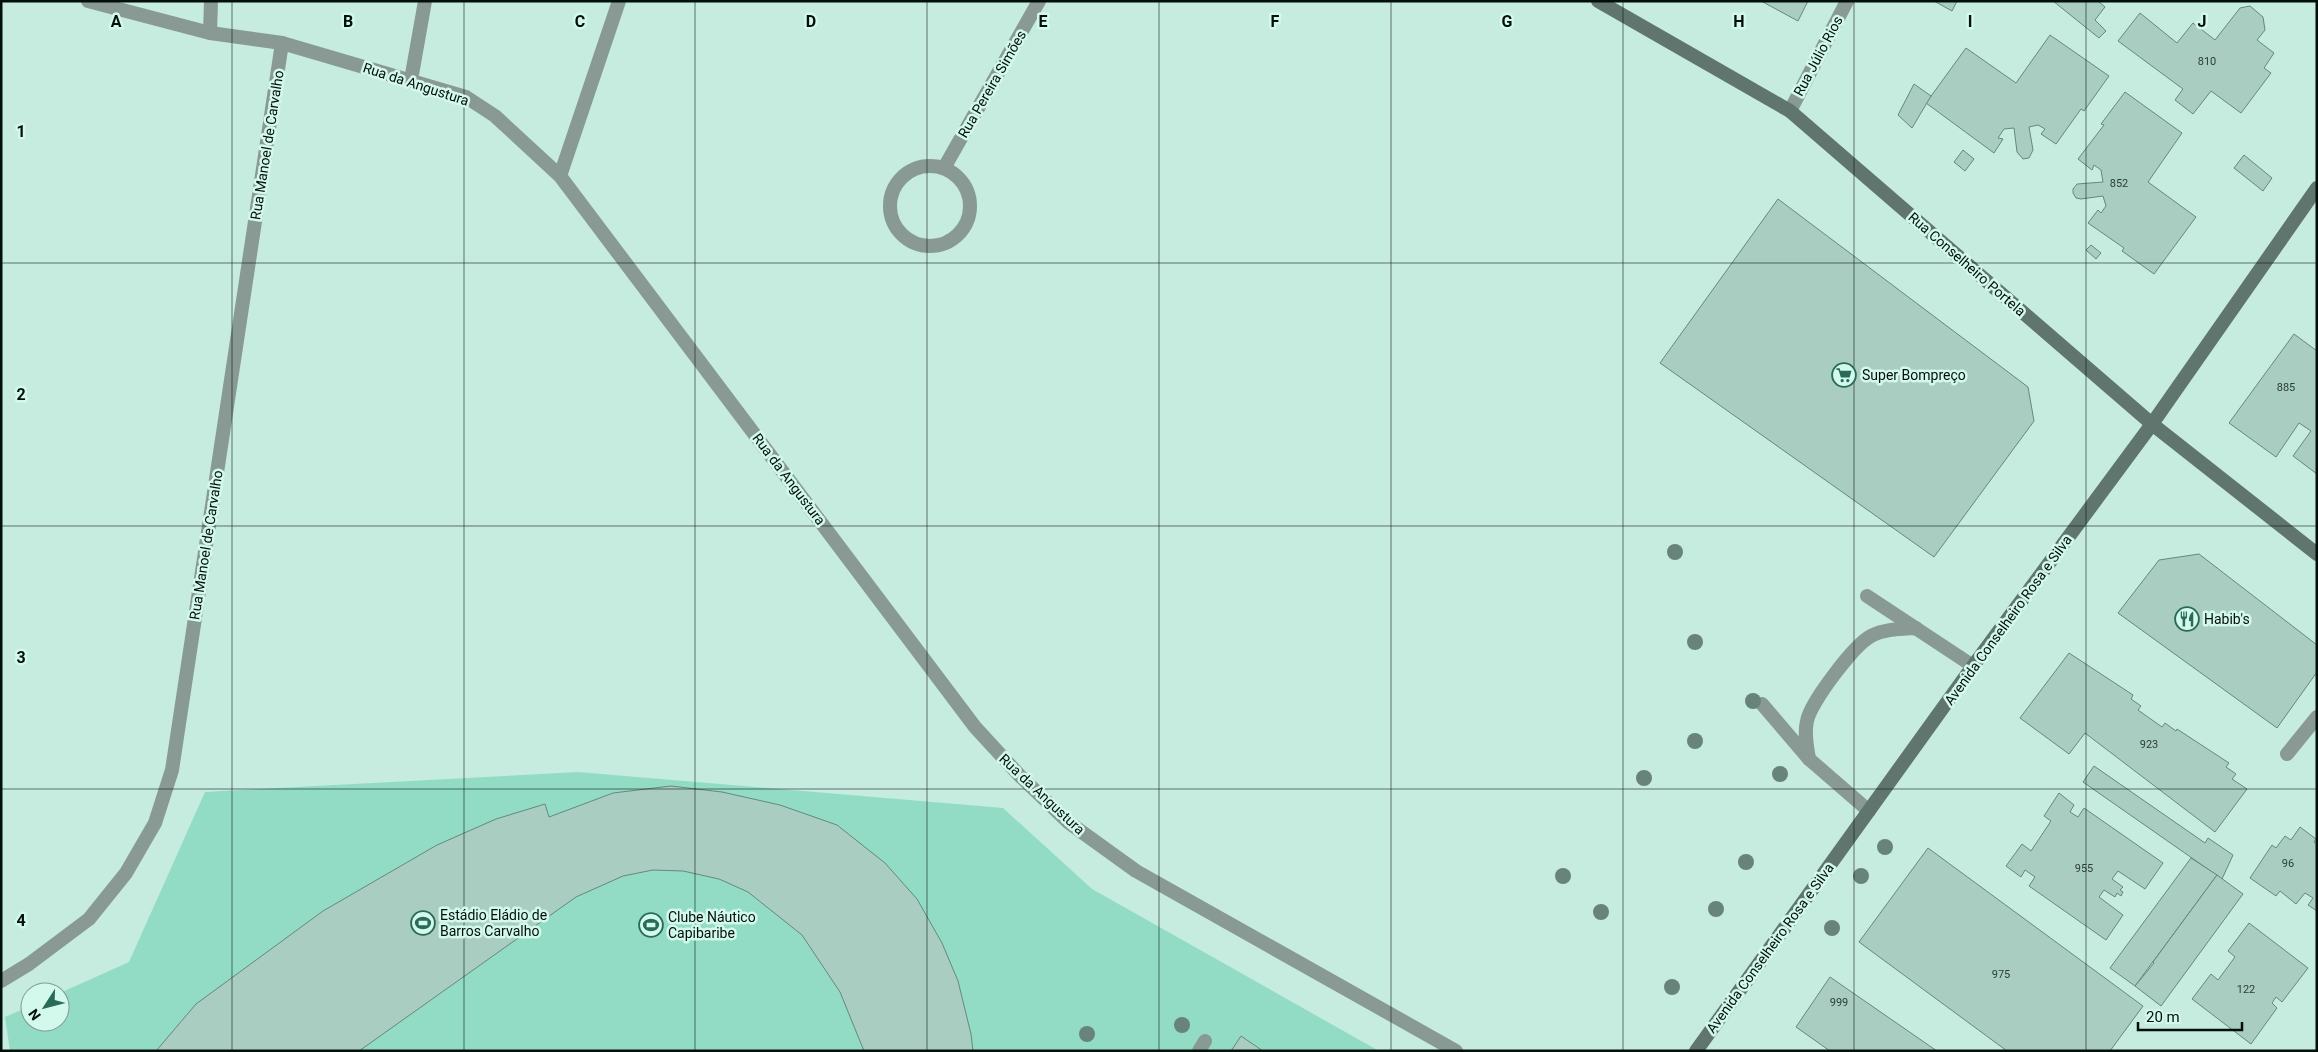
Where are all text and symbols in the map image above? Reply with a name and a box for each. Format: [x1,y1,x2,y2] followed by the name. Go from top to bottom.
[111,12,122,31] text: A
[343,12,353,31] text: B
[575,12,585,31] text: C
[806,12,816,31] text: D
[1039,12,1048,31] text: E
[1271,12,1280,31] text: F
[1502,12,1513,31] text: G
[1733,12,1745,31] text: H
[1968,12,1972,31] text: I
[2198,12,2206,31] text: J
[1790,13,1846,99] street label: Rua Júlio Rios
[955,28,1029,140] street label: Rua Pereira Simões
[2198,55,2216,68] house number: 810
[361,59,471,109] street label: Rua da Angustura
[247,69,287,221] street label: Rua Manoel de Carvalho
[16,122,26,141] text: 1
[2110,177,2128,190] house number: 852
[1905,209,2029,319] street label: Rua Conselheiro Portela
[1831,362,1857,388] supermarket icon: Super Bompreço
[1862,367,1966,383] place label: Super Bompreço
[2277,381,2295,394] house number: 885
[16,385,26,404] text: 2
[749,430,829,528] street label: Rua da Angustura
[186,469,226,621] street label: Rua Manoel de Carvalho
[1941,532,2075,708] street label: Avenida Conselheiro Rosa e Silva
[2174,606,2200,632] restaurant icon: Habib's
[2204,611,2250,627] place label: Habib's
[16,648,26,667] text: 3
[2140,738,2158,751] house number: 923
[996,750,1088,838] street label: Rua da Angustura
[2282,857,2294,870] house number: 96
[1703,860,1837,1036] street label: Avenida Conselheiro Rosa e Silva
[2075,862,2093,875] house number: 955
[440,907,547,939] place label: Estádio Eládio de Barros Carvalho
[668,909,756,941] place label: Clube Náutico Capibaribe
[410,910,436,936] sports icon: Estádio Eládio de Barros Carvalho
[16,911,26,930] text: 4
[638,912,664,938] sports icon: Clube Náutico Capibaribe
[1992,968,2010,981] house number: 975
[20,982,70,1032] north arrow
[2237,983,2255,996] house number: 122
[1830,996,1848,1009] house number: 999
[2138,1000,2242,1032] scale bar
[25,1006,44,1023] text: N
[2146,1008,2180,1026] text: 20 m

